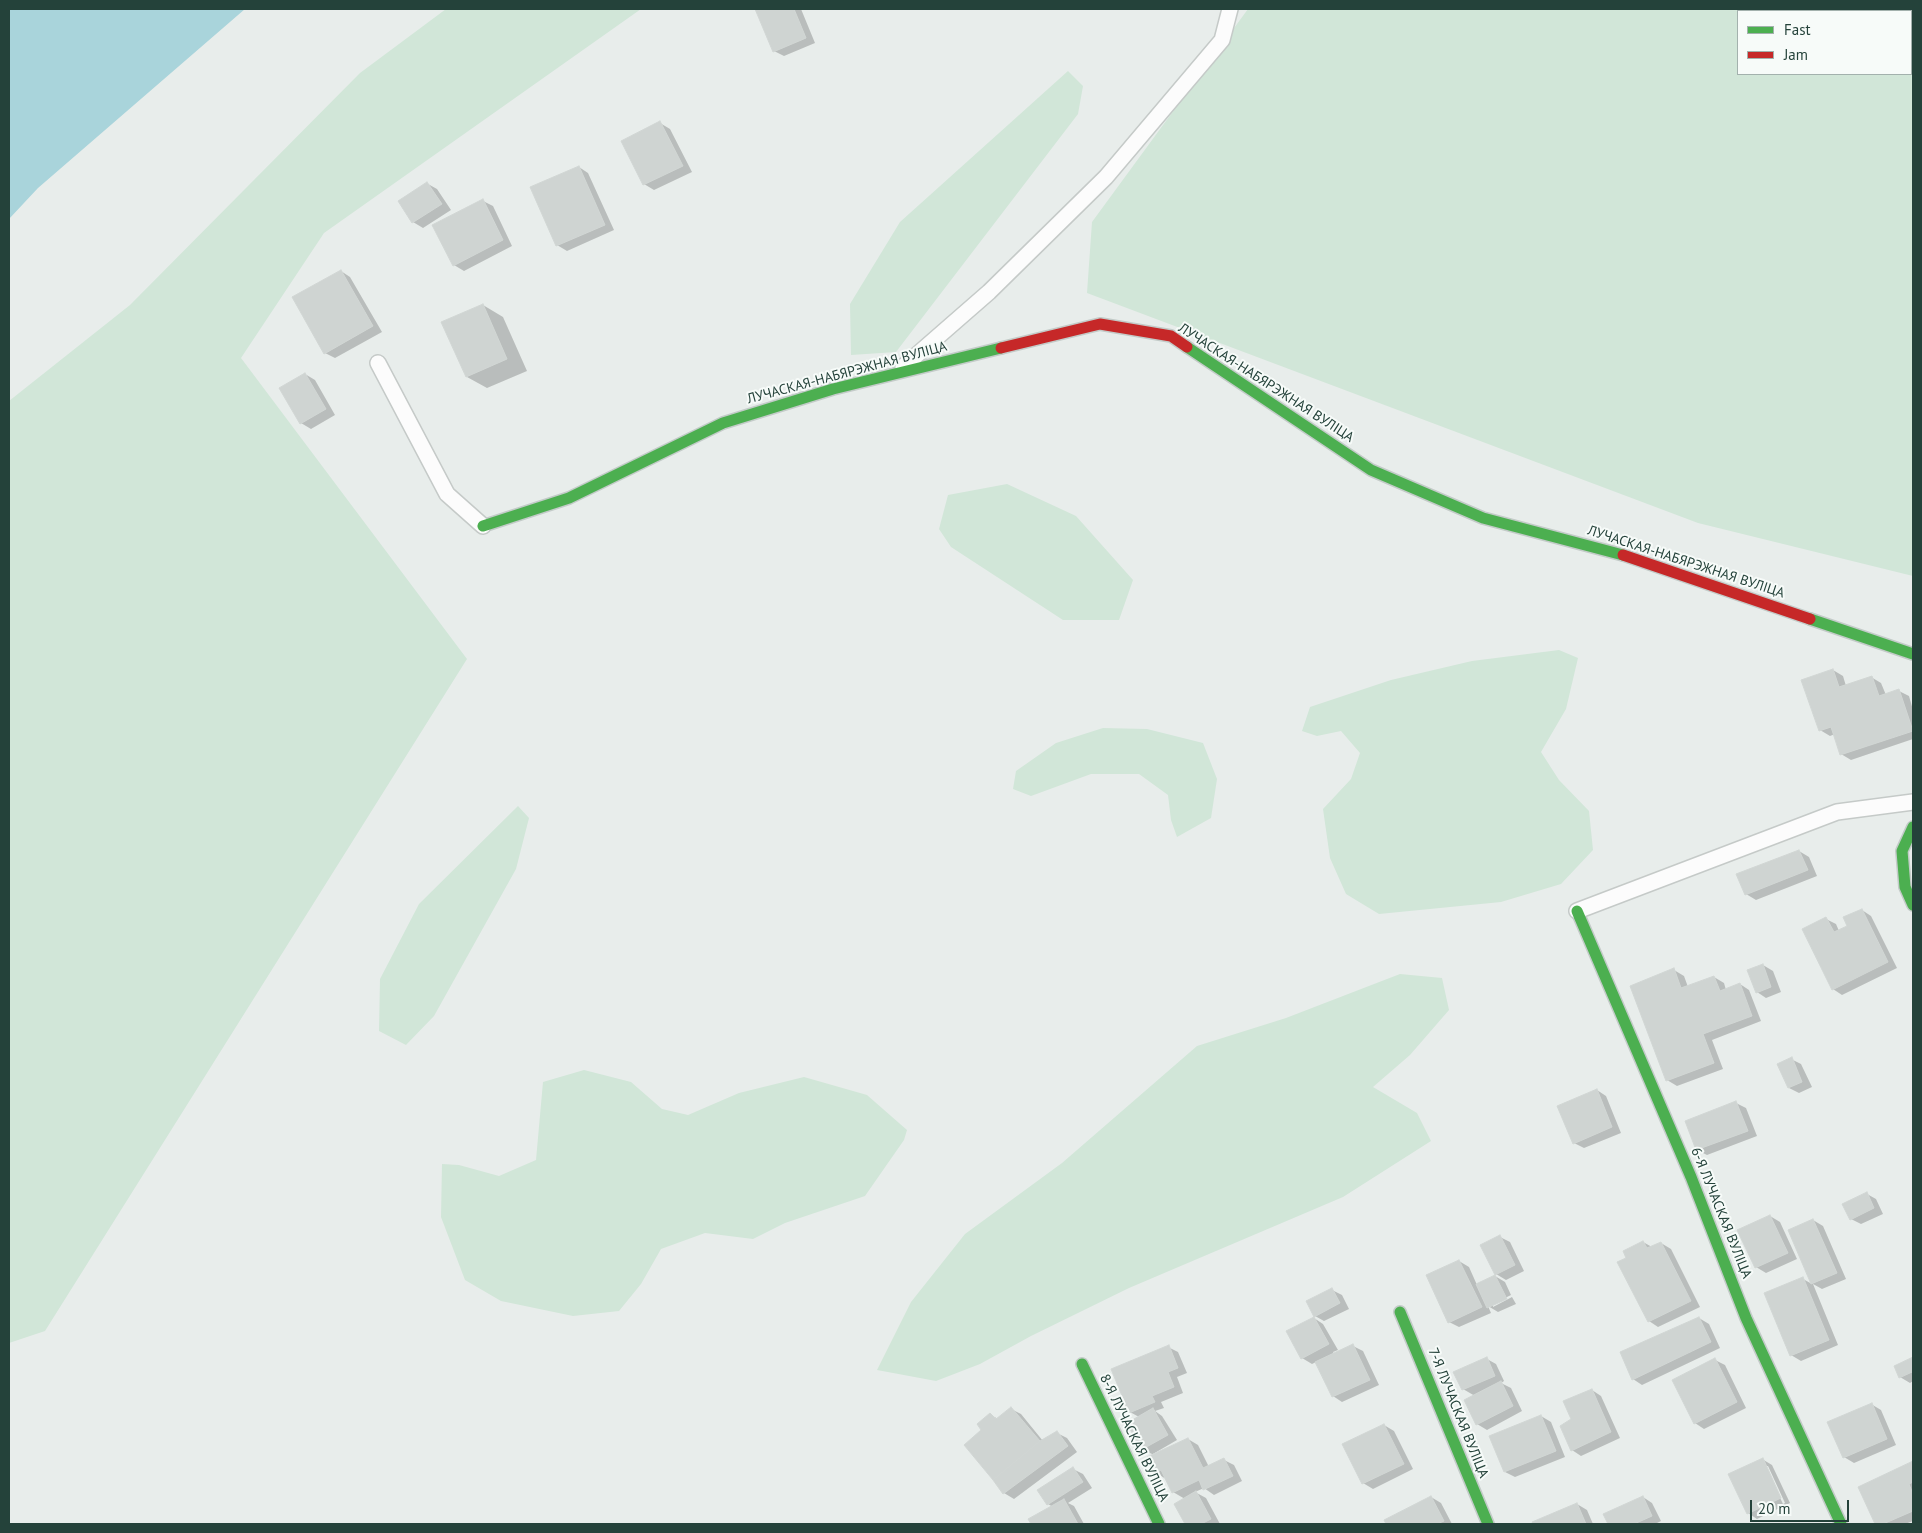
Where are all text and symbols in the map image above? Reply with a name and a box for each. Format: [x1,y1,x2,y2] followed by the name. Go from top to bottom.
[1737,10,1912,75] legend
[1784,20,1811,39] text: Fast
[1784,45,1808,64] text: Jam
[1175,320,1357,446] street label: ЛУЧАСКАЯ-НАБЯРЭЖНАЯ ВУЛІЦА
[745,338,949,408] street label: ЛУЧАСКАЯ-НАБЯРЭЖНАЯ ВУЛІЦА
[1585,522,1787,602] street label: ЛУЧАСКАЯ-НАБЯРЭЖНАЯ ВУЛІЦА
[1687,1145,1755,1281] street label: 6-Я ЛУЧАСКАЯ ВУЛІЦА
[1424,1346,1492,1480] street label: 7-Я ЛУЧАСКАЯ ВУЛІЦА
[1096,1372,1172,1504] street label: 8-Я ЛУЧАСКАЯ ВУЛІЦА
[1752,1490,1851,1522] scale bar
[1758,1499,1791,1518] text: 20 m

